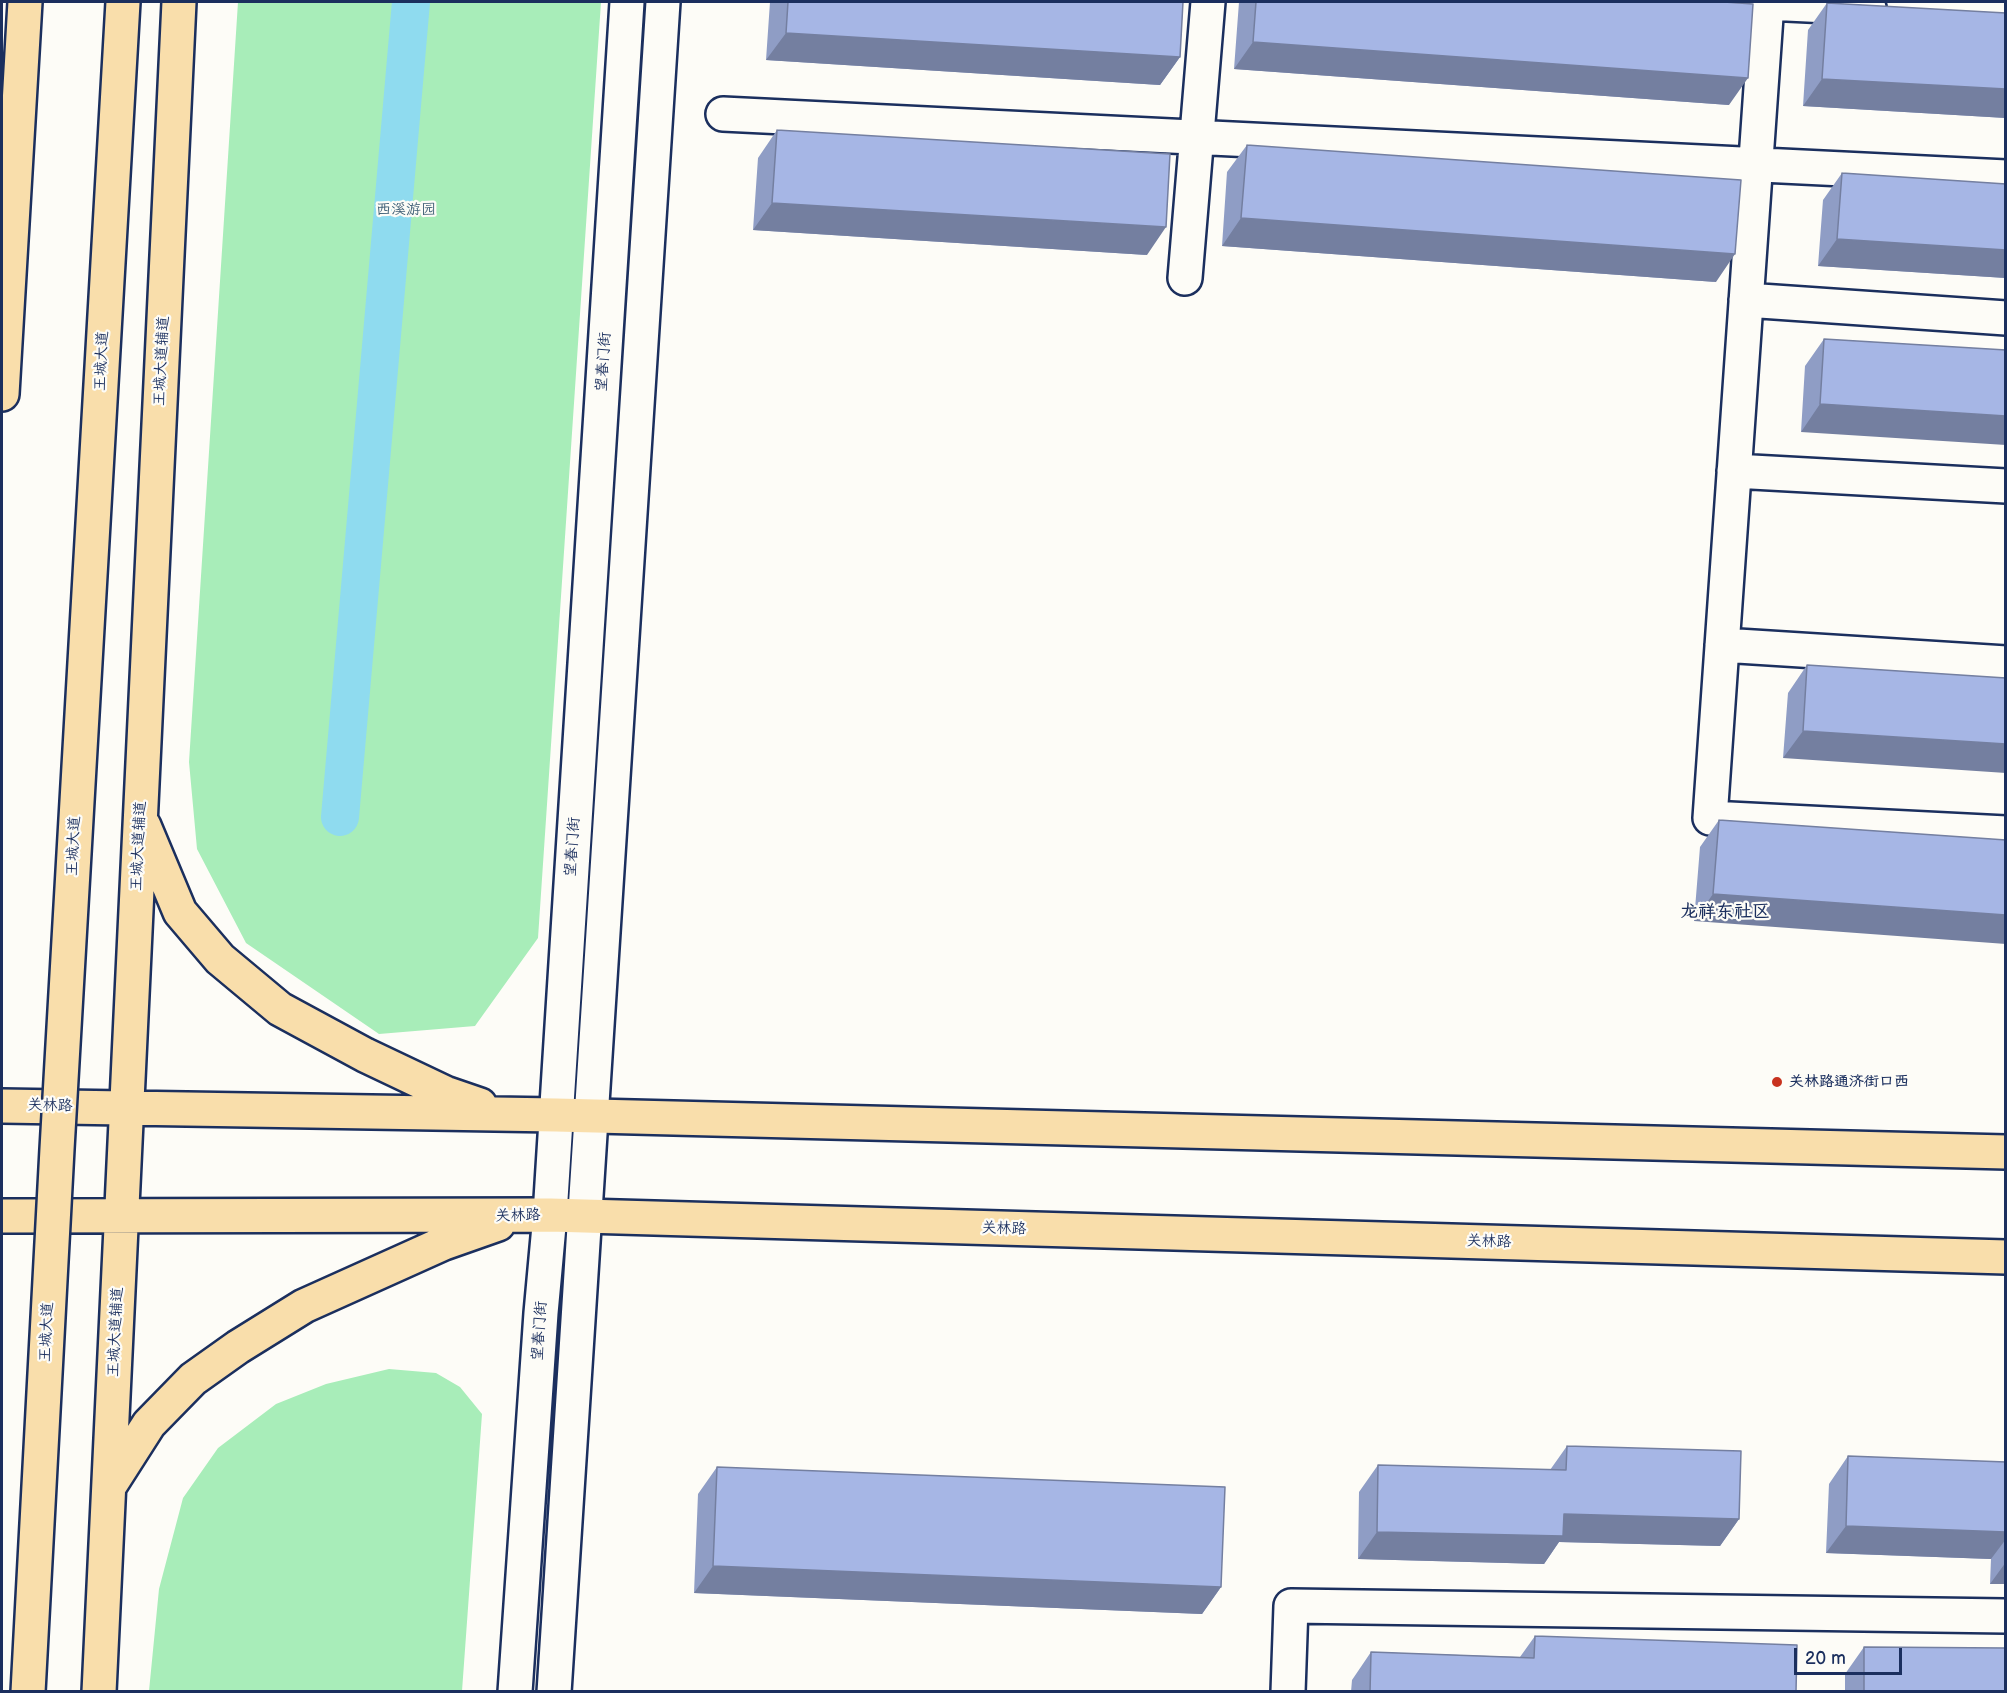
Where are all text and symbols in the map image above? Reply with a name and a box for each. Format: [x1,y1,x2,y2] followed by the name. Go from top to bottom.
[376,201,436,219] park label: 西溪游园
[151,316,173,406] street label: 王城大道辅道
[91,331,113,391] street label: 王城大道
[593,331,615,393] street label: 望春门街
[128,801,150,891] street label: 王城大道辅道
[63,816,85,876] street label: 王城大道
[562,816,584,878] street label: 望春门街
[1680,901,1770,923] district label: 龙祥东社区
[1789,1073,1909,1091] place label: 关林路通济街口西
[1770,1075,1784,1089] marker: 关林路通济街口西
[27,1097,73,1115] street label: 关林路
[495,1207,541,1225] street label: 关林路
[981,1219,1027,1239] street label: 关林路
[1466,1232,1512,1252] street label: 关林路
[105,1287,127,1377] street label: 王城大道辅道
[529,1300,551,1362] street label: 望春门街
[36,1302,58,1362] street label: 王城大道
[1797,1636,1905,1674] scale bar
[1805,1648,1846,1669] text: 20 m

